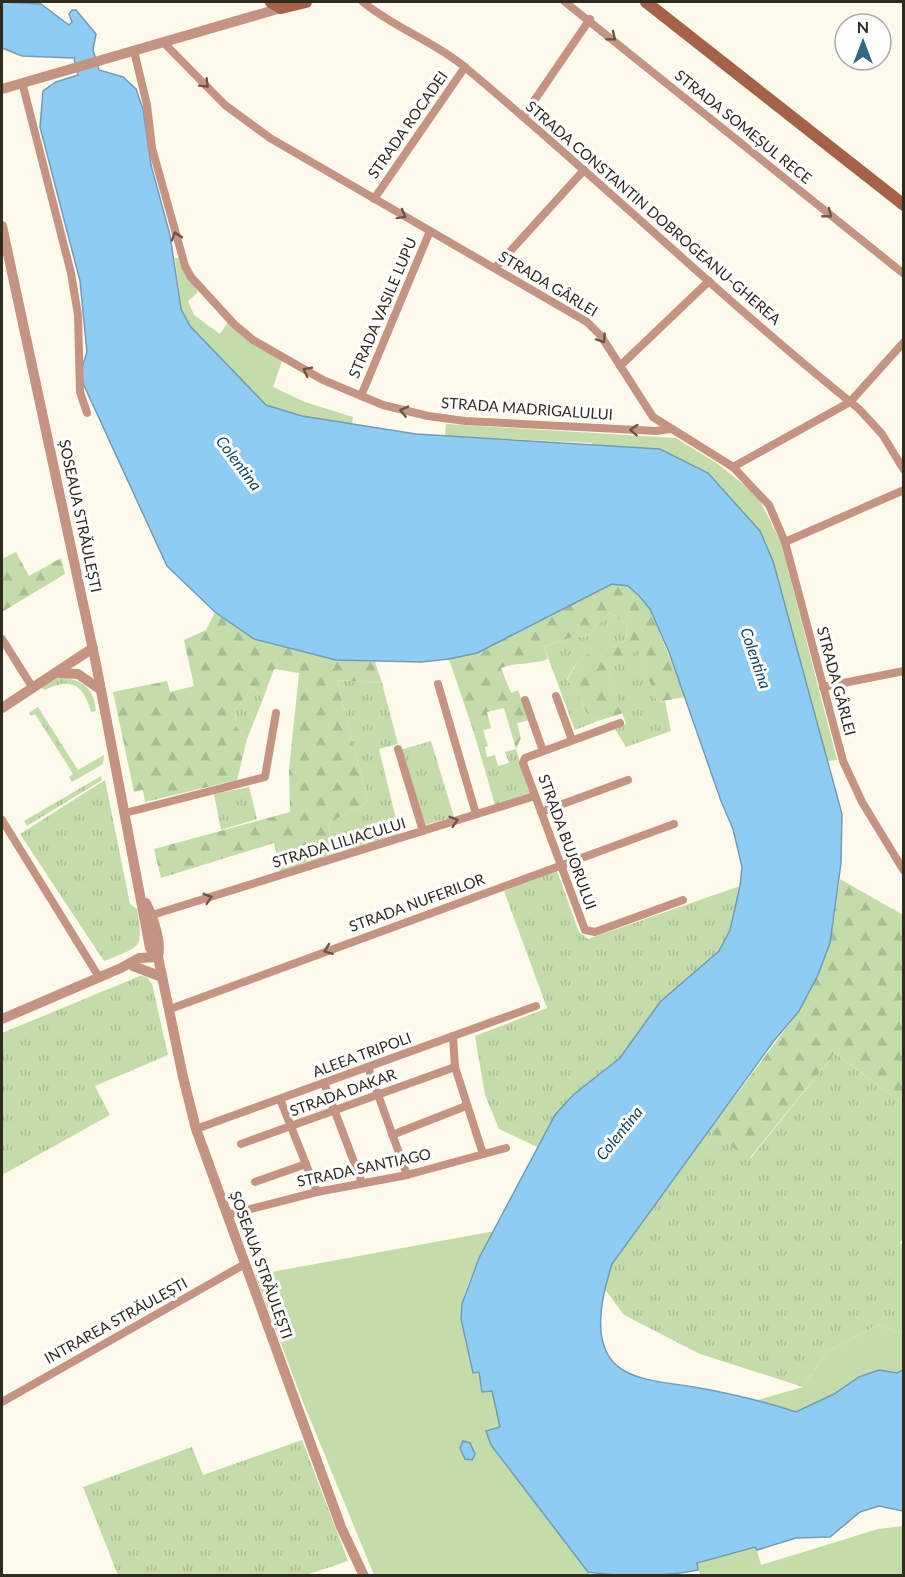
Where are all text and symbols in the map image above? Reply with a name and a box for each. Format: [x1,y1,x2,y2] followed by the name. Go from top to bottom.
[833,12,893,72] north arrow
[857,17,869,36] text: N
[605,29,616,40] one-way arrow
[672,66,816,187] street label: STRADA SOMEȘUL RECE
[363,67,451,182] street label: STRADA ROCADEI
[197,77,208,88] one-way arrow
[523,97,785,328] street label: STRADA CONSTANTIN DOBROGEANU-GHEREA
[821,206,832,217] one-way arrow
[395,208,406,219] one-way arrow
[171,231,183,242] one-way arrow
[344,235,420,381] street label: STRADA VASILE LUPU
[496,247,601,320] street label: STRADA GÂRLEI
[595,332,606,343] one-way arrow
[303,367,314,379] one-way arrow
[441,393,614,423] street label: STRADA MADRIGALULUI
[399,405,409,418] one-way arrow
[630,424,639,437] one-way arrow
[213,432,266,494] water label: Colentina
[56,438,106,594] street label: ȘOSEAUA STRĂULEȘTI
[814,624,860,737] street label: STRADA GÂRLEI
[737,625,776,691] water label: Colentina
[535,772,601,912] street label: STRADA BUJORULUI
[270,813,408,871] street label: STRADA LILIACULUI
[448,816,459,828] one-way arrow
[346,869,487,935] street label: STRADA NUFERILOR
[202,893,213,905] one-way arrow
[323,943,334,956] one-way arrow
[310,1028,413,1080] street label: ALEEA TRIPOLI
[287,1064,399,1120] street label: STRADA DAKAR
[591,1102,646,1163] water label: Colentina
[295,1144,432,1190] street label: STRADA SANTIAGO
[227,1188,297,1341] street label: ȘOSEAUA STRĂULEȘTI
[41,1273,190,1367] street label: INTRAREA STRĂULEȘTI

